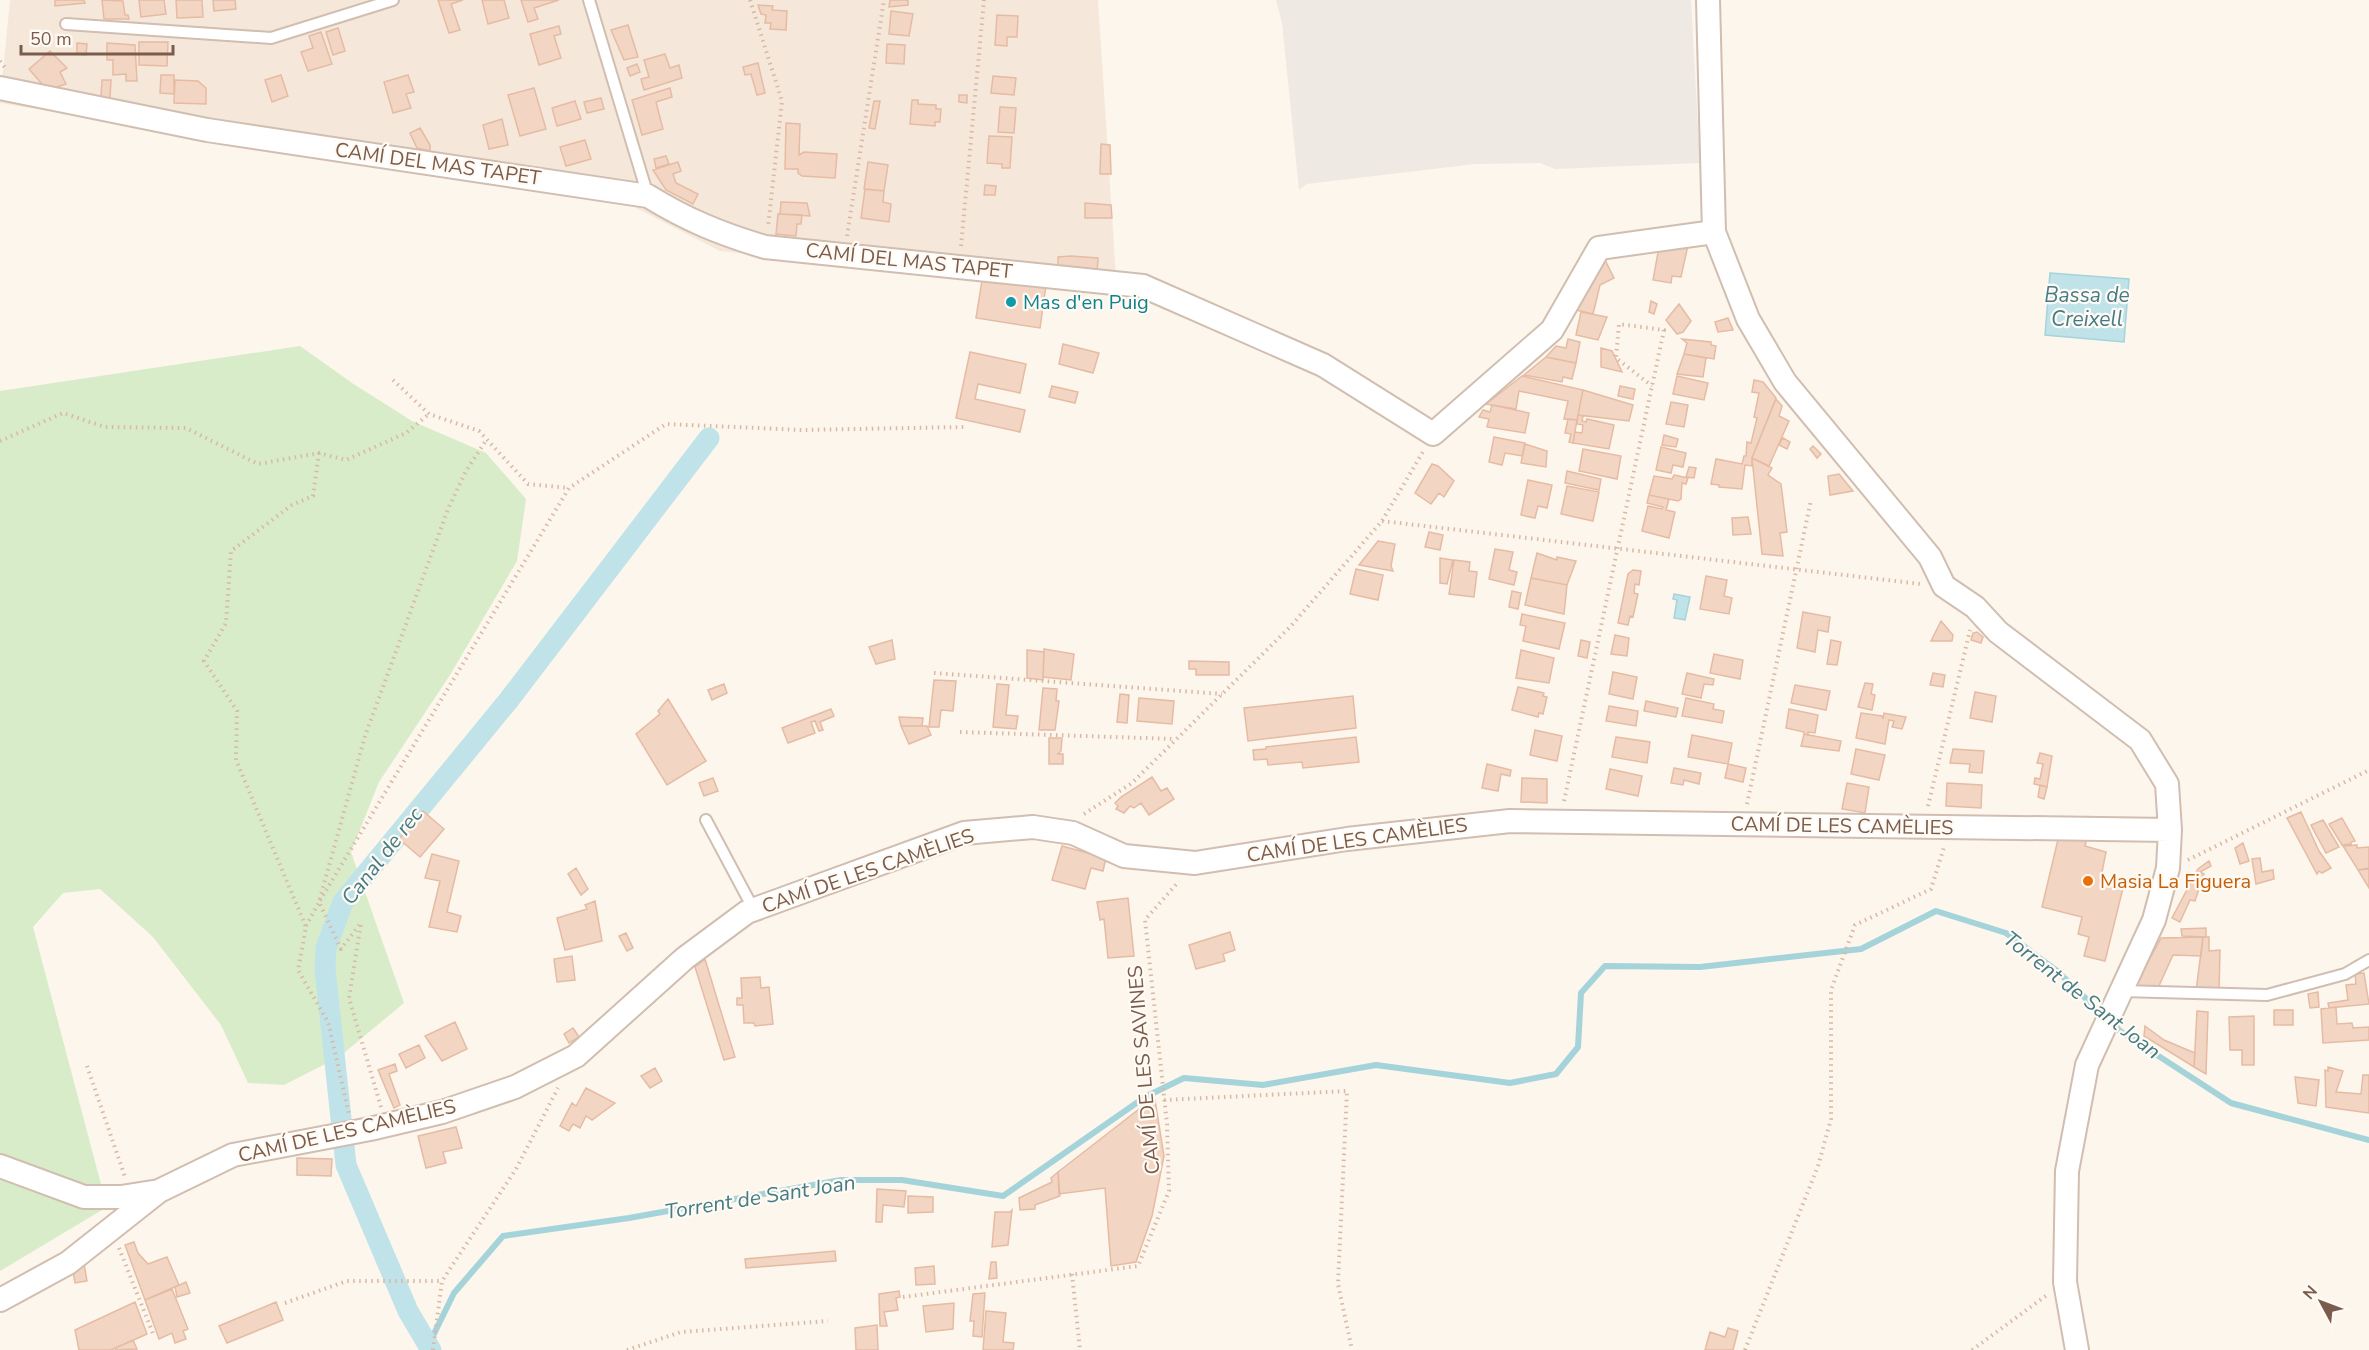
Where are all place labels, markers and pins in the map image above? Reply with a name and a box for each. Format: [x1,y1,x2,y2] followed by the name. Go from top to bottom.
[1023,289,1149,316] place label: Mas d'en Puig
[1004,295,1018,309] marker: Mas d'en Puig
[2100,868,2251,895] place label: Masia La Figuera
[2081,874,2095,888] marker: Masia La Figuera

